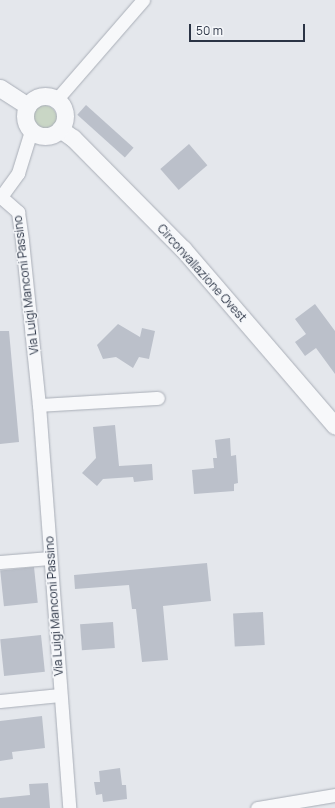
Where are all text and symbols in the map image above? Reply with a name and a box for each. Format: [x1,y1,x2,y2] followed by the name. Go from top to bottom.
[191,16,307,42] scale bar
[196,22,223,39] text: 50 m
[10,215,42,355] street label: Via Luigi Manconi Passino
[154,221,250,325] street label: Circonvallazione Ovest
[42,536,66,676] street label: Via Luigi Manconi Passino

